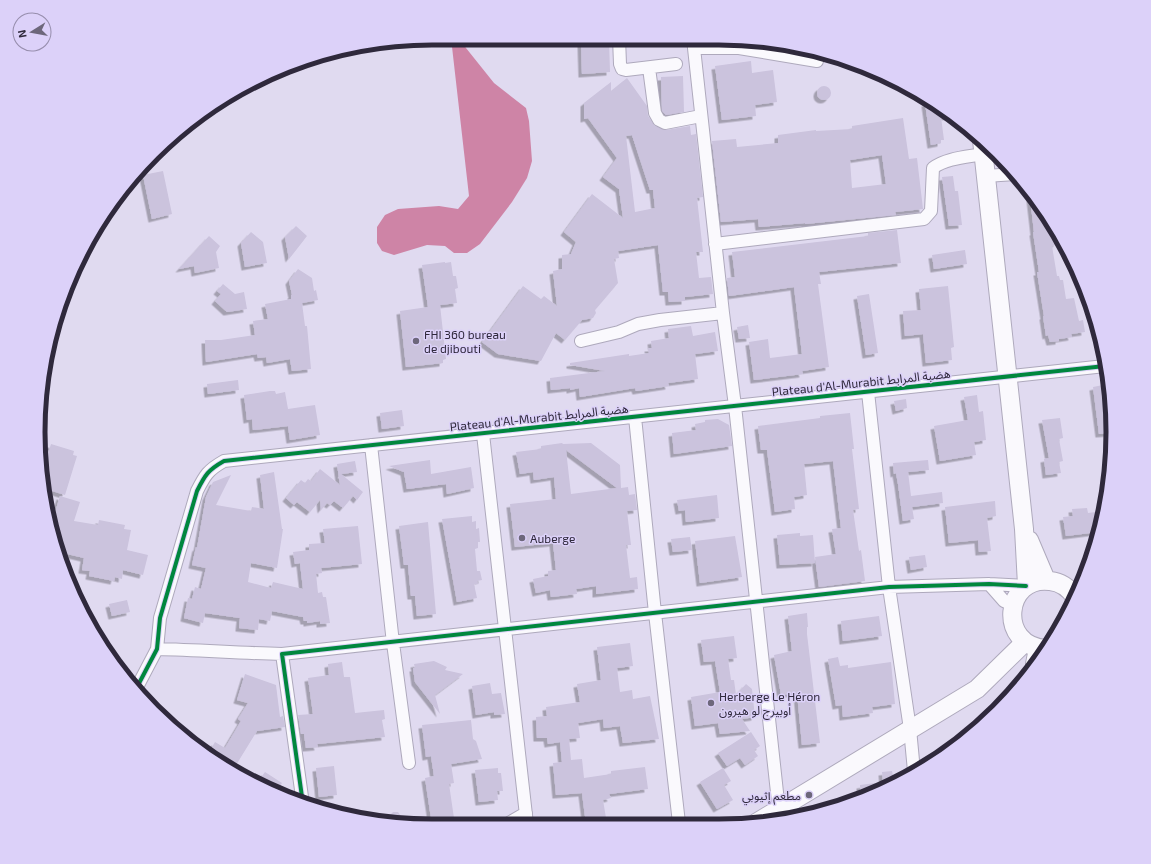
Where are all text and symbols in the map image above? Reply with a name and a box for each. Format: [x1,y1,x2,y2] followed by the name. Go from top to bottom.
[12,12,52,52] north arrow
[15,29,29,39] text: N
[424,327,506,356] place label: FHI 360 bureau de djibouti
[411,336,421,346] marker: FHI 360 bureau de djibouti
[771,366,951,399] street label: Plateau d'Al-Murabit هضبة المرابط
[449,401,629,434] street label: Plateau d'Al-Murabit هضبة المرابط
[530,531,575,545] place label: Auberge
[517,533,527,543] marker: Auberge
[719,689,820,720] place label: Herberge Le Héron أوبيرج لو هيرون
[706,698,716,708] marker: Herberge Le Héron أوبيرج لو هيرون
[742,788,801,806] place label: مطعم إثيوبي
[804,790,814,800] marker: مطعم إثيوبي

